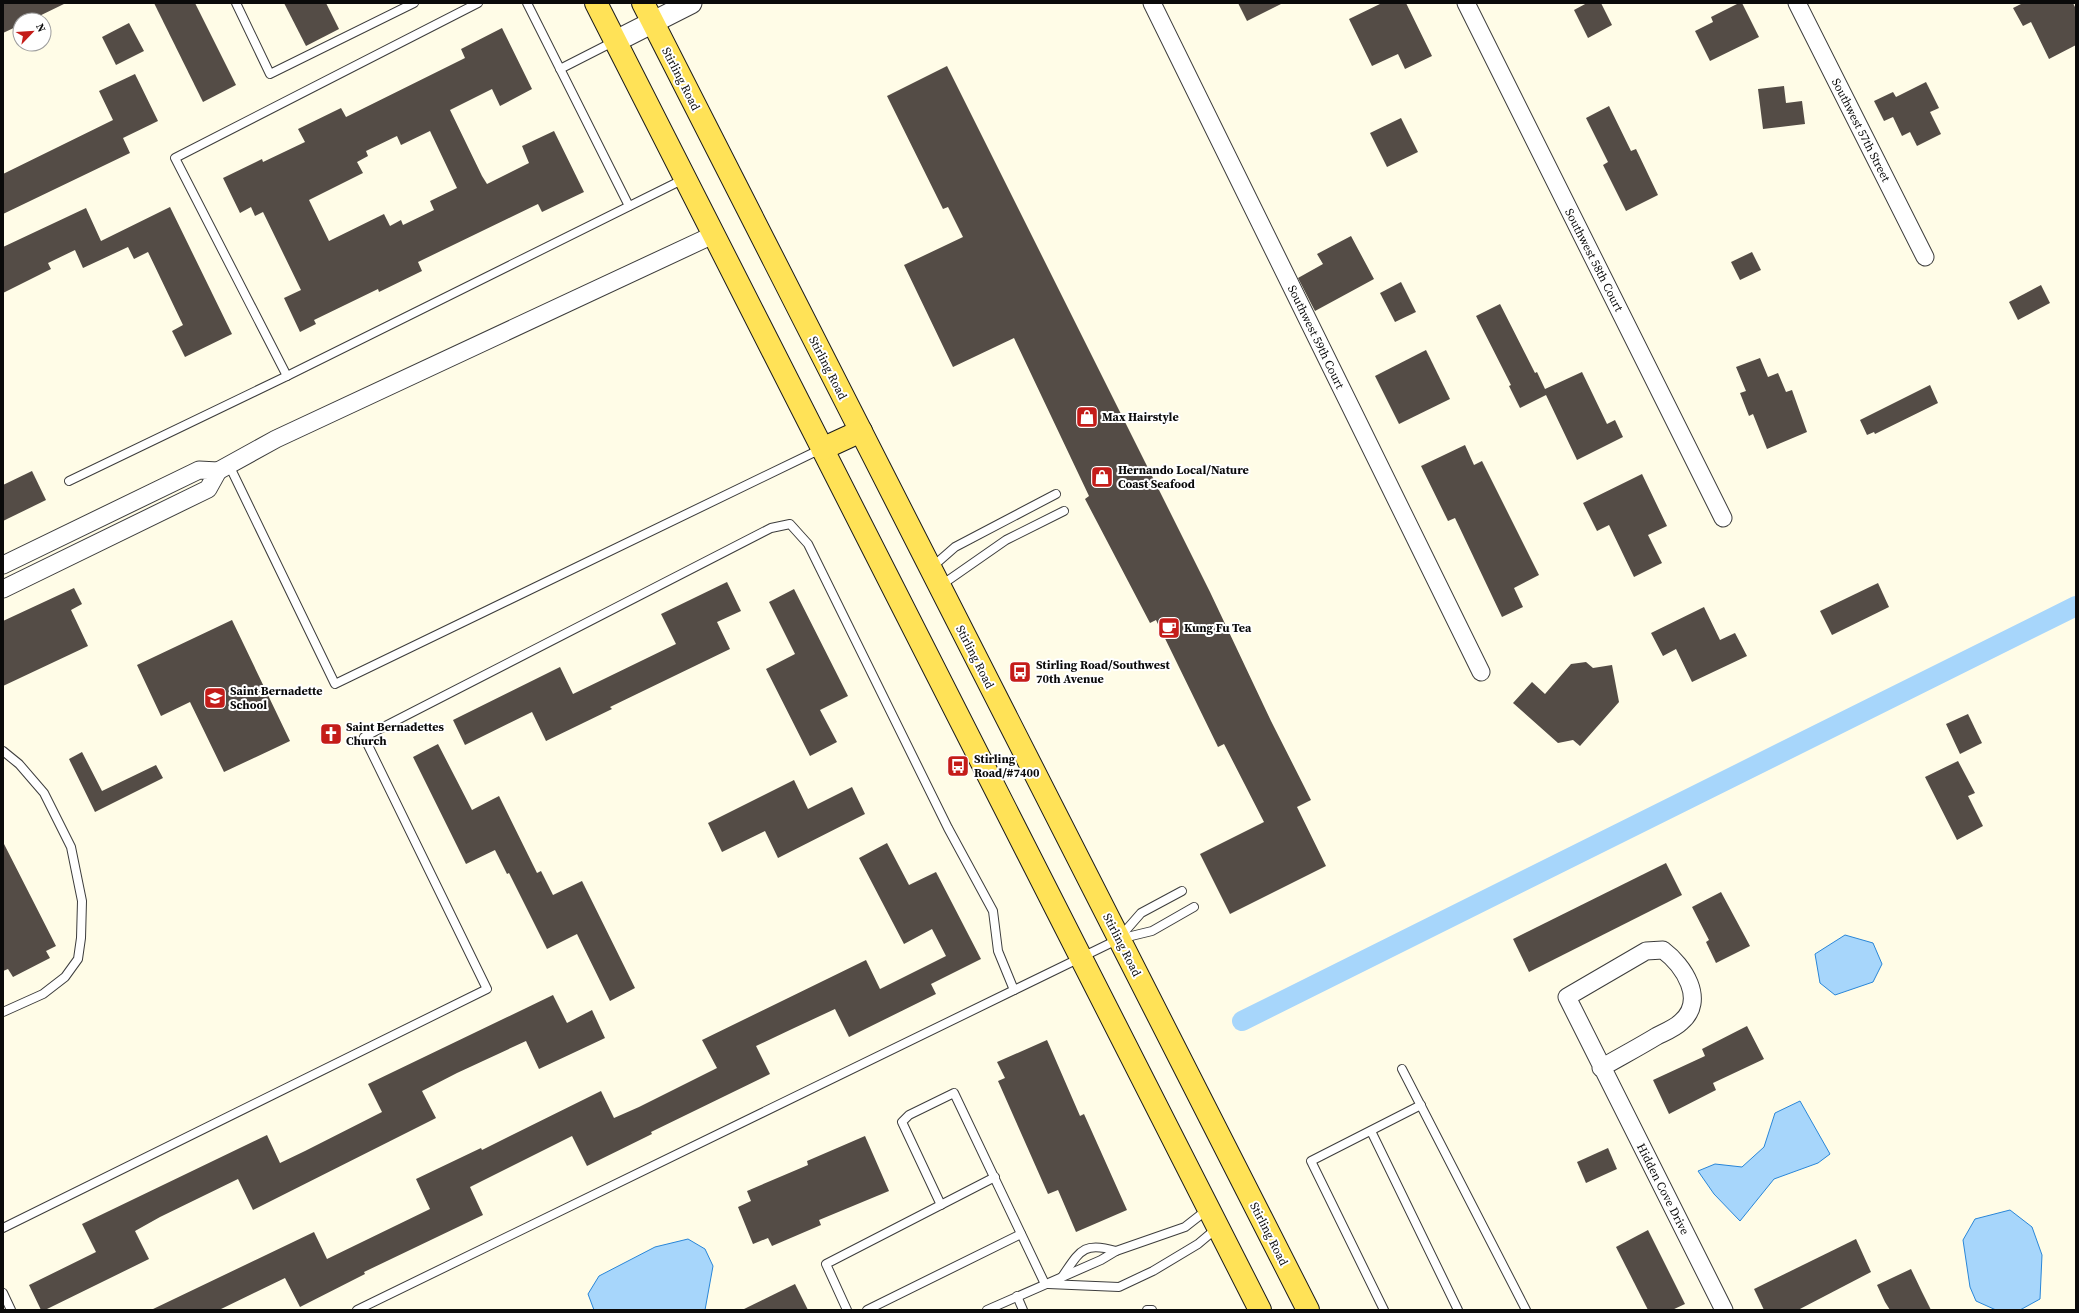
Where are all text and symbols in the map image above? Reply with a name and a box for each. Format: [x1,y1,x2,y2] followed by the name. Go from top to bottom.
[12,12,52,52] north arrow
[32,21,49,35] text: N
[658,45,704,114] street label: Stirling Road
[1828,75,1894,185] street label: Southwest 57th Street
[1561,206,1627,314] street label: Southwest 58th Court
[1284,283,1348,392] street label: Southwest 59th Court
[805,334,851,403] street label: Stirling Road
[1074,404,1100,430] shop icon: Max Hairstyle
[1102,409,1179,425] place label: Max Hairstyle
[1118,462,1249,492] place label: Hernando Local/Nature Coast Seafood
[1089,464,1115,490] shop icon: Hernando Local/Nature Coast Seafood
[1156,615,1182,641] cafe icon: Kung Fu Tea
[1184,620,1252,636] place label: Kung Fu Tea
[952,623,998,692] street label: Stirling Road
[1036,657,1170,687] place label: Stirling Road/Southwest 70th Avenue
[1007,659,1033,685] bus stop icon: Stirling Road/Southwest 70th Avenue
[230,683,322,713] place label: Saint Bernadette School
[202,685,228,711] school or university icon: Saint Bernadette School
[346,719,444,749] place label: Saint Bernadettes Church
[318,721,344,747] church icon: Saint Bernadettes Church
[974,751,1040,781] place label: Stirling Road/#7400
[945,753,971,779] bus stop icon: Stirling Road/#7400
[1099,911,1145,980] street label: Stirling Road
[1633,1141,1693,1237] street label: Hidden Cove Drive
[1246,1200,1292,1269] street label: Stirling Road

